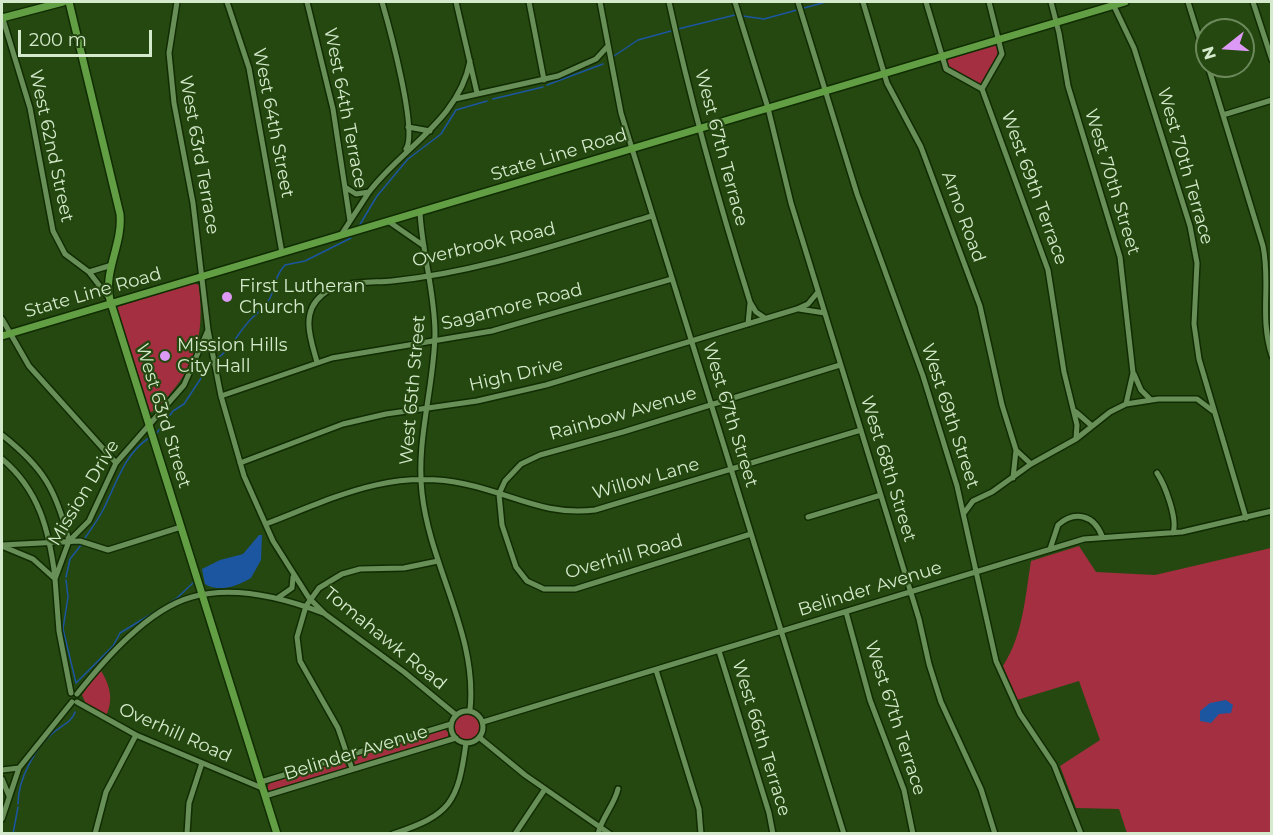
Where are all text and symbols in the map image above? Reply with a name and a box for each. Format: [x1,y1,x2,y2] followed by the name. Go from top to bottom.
[21,18,154,56] scale bar
[1195,18,1255,78] north arrow
[319,26,371,190] street label: West 64th Terrace
[29,29,87,51] text: 200 m
[1198,44,1220,62] text: N
[248,46,298,200] street label: West 64th Street
[690,67,752,229] street label: West 67th Terrace
[24,68,78,224] street label: West 62nd Street
[174,74,224,236] street label: West 63rd Terrace
[1152,85,1218,247] street label: West 70th Terrace
[1080,106,1144,258] street label: West 70th Street
[996,108,1072,268] street label: West 69th Terrace
[488,124,630,186] street label: State Line Road
[937,169,989,265] street label: Arno Road
[410,218,558,272] street label: Overbrook Road
[22,263,164,323] street label: State Line Road
[239,276,365,318] place label: First Lutheran Church
[439,279,585,335] street label: Sagamore Road
[220,290,234,304] marker: First Lutheran Church
[396,314,430,466] street label: West 65th Street
[177,335,288,378] place label: Mission Hills City Hall
[698,340,762,490] street label: West 67th Street
[131,341,195,491] street label: West 63rd Street
[916,341,984,491] street label: West 69th Street
[158,349,172,363] marker: Mission Hills City Hall
[467,354,565,396] street label: High Drive
[547,383,699,445] street label: Rainbow Avenue
[855,393,921,545] street label: West 68th Street
[44,436,124,550] street label: Mission Drive
[590,453,702,505] street label: Willow Lane
[563,530,685,584] street label: Overhill Road
[795,557,945,621] street label: Belinder Avenue
[319,583,451,695] street label: Tomahawk Road
[860,638,930,798] street label: West 67th Terrace
[727,657,795,819] street label: West 66th Terrace
[115,699,235,767] street label: Overhill Road
[281,721,431,785] street label: Belinder Avenue

